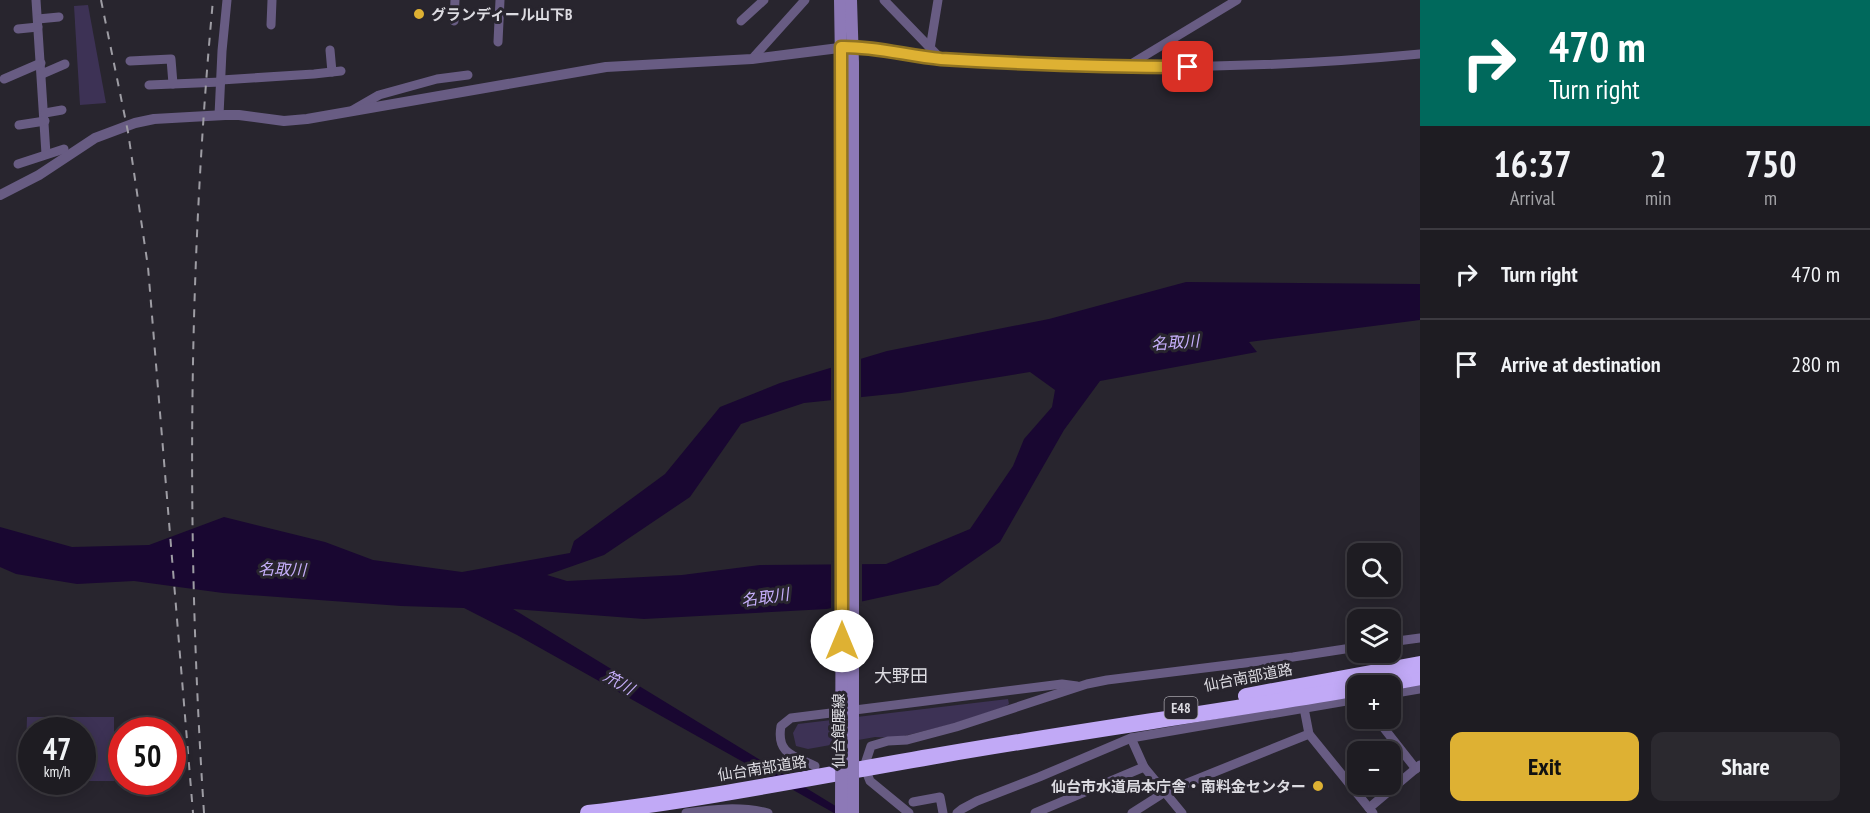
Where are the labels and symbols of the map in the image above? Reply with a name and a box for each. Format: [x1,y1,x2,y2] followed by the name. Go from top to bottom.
[431,5,572,24] place label: グランディール山下B
[412,7,426,21] marker: グランディール山下B
[1162,41,1213,92] pin
[1150,330,1202,354] water label: 名取川
[258,559,308,579] water label: 名取川
[740,583,792,610] water label: 名取川
[810,609,874,673] position arrow
[1202,659,1294,695] street label: 仙台南部道路
[874,664,928,687] district label: 大野田
[600,665,640,700] water label: 笊川
[829,693,848,769] street label: 仙台館腰線
[1164,697,1198,719] road number: E48
[108,717,186,795] speed limit sign: 50
[716,752,808,784] street label: 仙台南部道路
[1051,777,1306,796] place label: 仙台市水道局本庁舎・南料金センター
[1311,779,1325,793] marker: 仙台市水道局本庁舎・南料金センター

